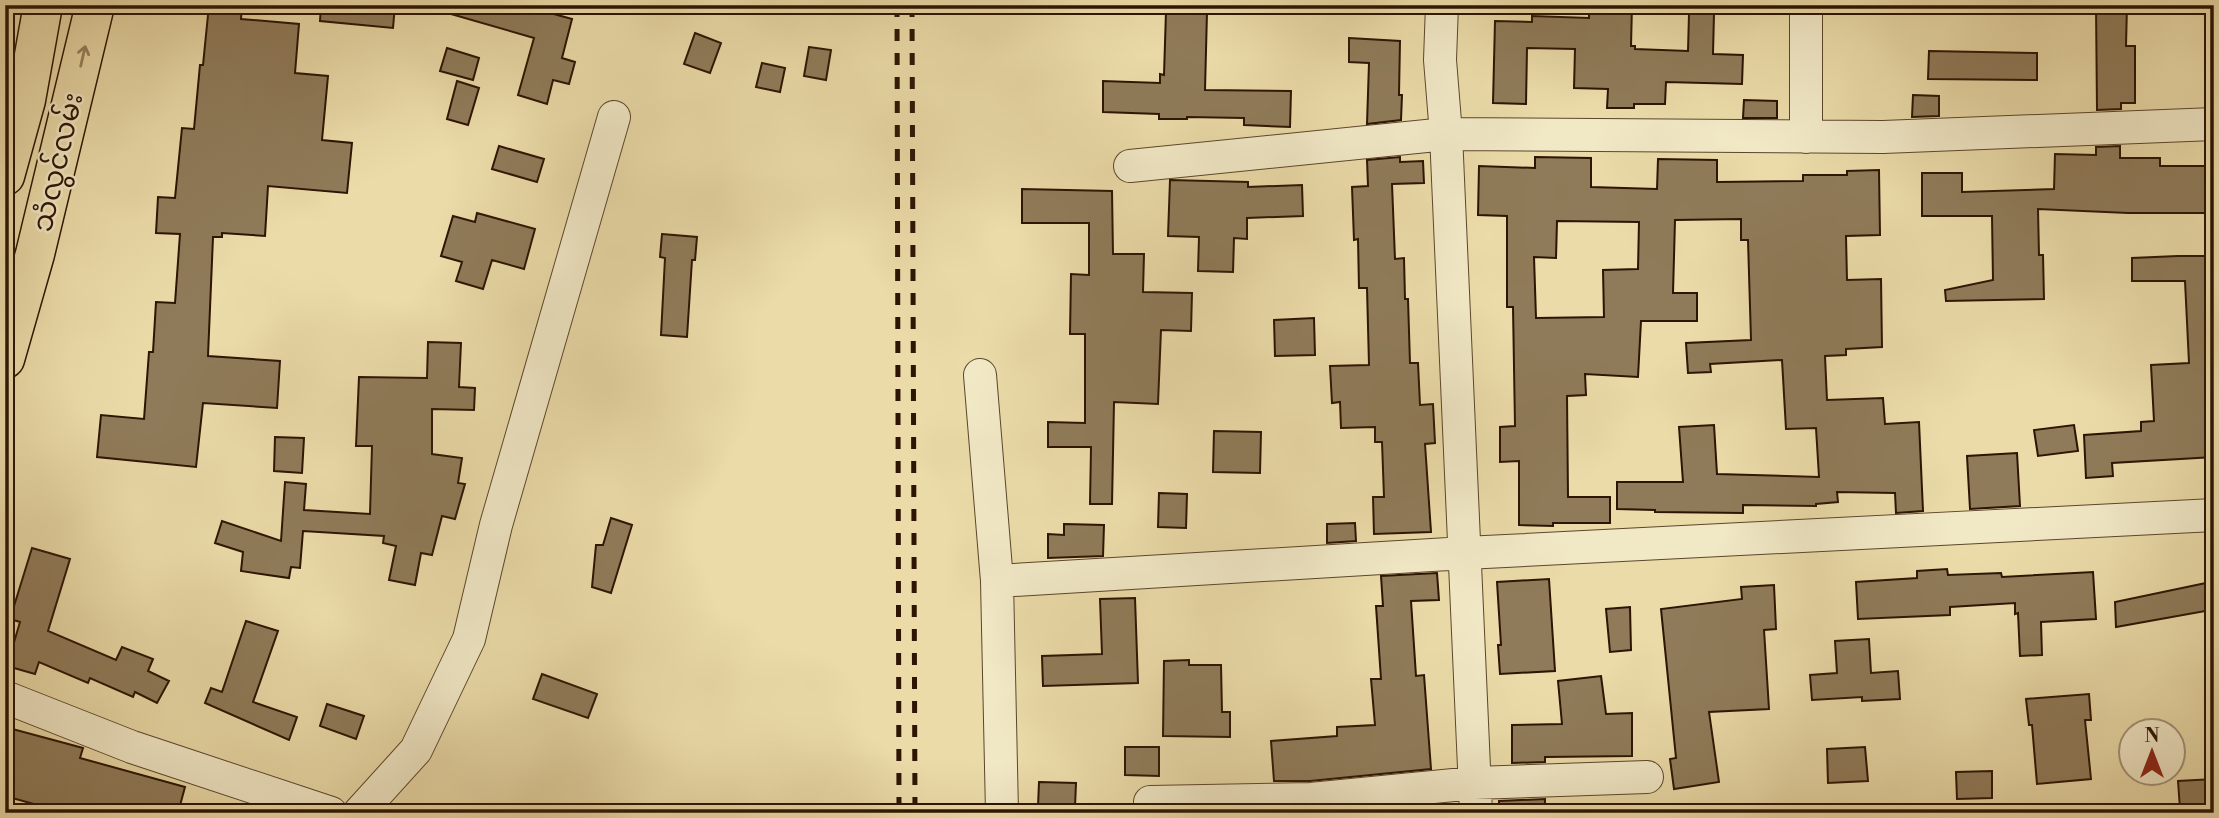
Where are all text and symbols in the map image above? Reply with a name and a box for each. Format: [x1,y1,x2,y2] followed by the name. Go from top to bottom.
[77,45,90,68] one-way arrow
[24,89,94,236] street label: သံလွင်လမ်း
[2118,716,2188,786] north arrow
[2144,724,2160,748] text: N

